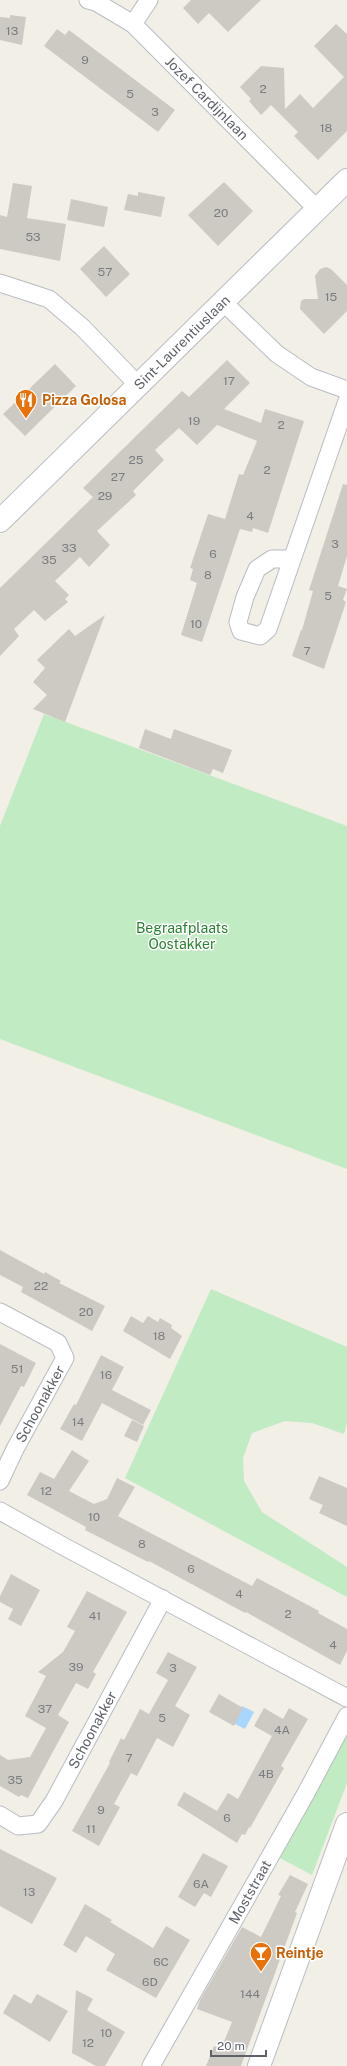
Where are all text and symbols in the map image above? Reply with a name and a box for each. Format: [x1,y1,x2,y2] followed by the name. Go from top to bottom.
[6,24,18,38] house number: 13
[81,53,89,67] house number: 9
[162,53,252,143] street label: Jozef Cardijnlaan
[259,82,267,96] house number: 2
[126,87,134,101] house number: 5
[151,105,159,119] house number: 3
[320,121,333,135] house number: 18
[214,206,228,220] house number: 20
[25,230,41,244] house number: 53
[98,265,112,279] house number: 57
[325,290,338,304] house number: 15
[131,292,233,393] street label: Sint-Laurentiuslaan
[223,374,235,388] house number: 17
[13,387,39,420] restaurant icon: Pizza Golosa
[42,392,127,408] place label: Pizza Golosa
[188,414,200,428] house number: 19
[277,418,285,432] house number: 2
[129,453,144,467] house number: 25
[263,463,271,477] house number: 2
[111,470,125,484] house number: 27
[98,489,112,503] house number: 29
[246,509,254,523] house number: 4
[331,537,339,551] house number: 3
[61,541,77,555] house number: 33
[209,547,217,561] house number: 6
[41,553,57,567] house number: 35
[204,568,212,582] house number: 8
[324,589,332,603] house number: 5
[190,617,202,631] house number: 10
[303,644,311,658] house number: 7
[136,920,228,952] park label: Begraafplaats Oostakker
[34,1279,48,1293] house number: 22
[79,1305,93,1319] house number: 20
[153,1329,166,1343] house number: 18
[11,1362,23,1376] house number: 51
[12,1363,68,1445] street label: Schoonakker
[100,1368,112,1382] house number: 16
[72,1415,85,1429] house number: 14
[40,1484,52,1498] house number: 12
[88,1510,100,1524] house number: 10
[138,1537,146,1551] house number: 8
[187,1562,195,1576] house number: 6
[235,1587,243,1601] house number: 4
[284,1607,292,1621] house number: 2
[89,1609,101,1623] house number: 41
[329,1638,337,1652] house number: 4
[69,1660,83,1674] house number: 39
[169,1661,177,1675] house number: 3
[65,1688,120,1771] street label: Schoonakker
[38,1702,52,1716] house number: 37
[158,1711,166,1725] house number: 5
[274,1723,291,1737] house number: 4A
[125,1751,133,1765] house number: 7
[258,1767,274,1781] house number: 4B
[7,1773,23,1787] house number: 35
[97,1803,105,1817] house number: 9
[223,1811,231,1825] house number: 6
[86,1822,96,1836] house number: 11
[225,1857,274,1927] street label: Moststraat
[193,1877,209,1891] house number: 6A
[23,1885,35,1899] house number: 13
[248,1940,274,1973] bar icon: Reintje
[276,1945,324,1961] place label: Reintje
[153,1955,169,1969] house number: 6C
[142,1975,158,1989] house number: 6D
[240,1987,260,2001] house number: 144
[100,2026,112,2040] house number: 10
[211,2032,266,2058] scale bar
[82,2036,94,2050] house number: 12
[217,2039,245,2053] text: 20 m

